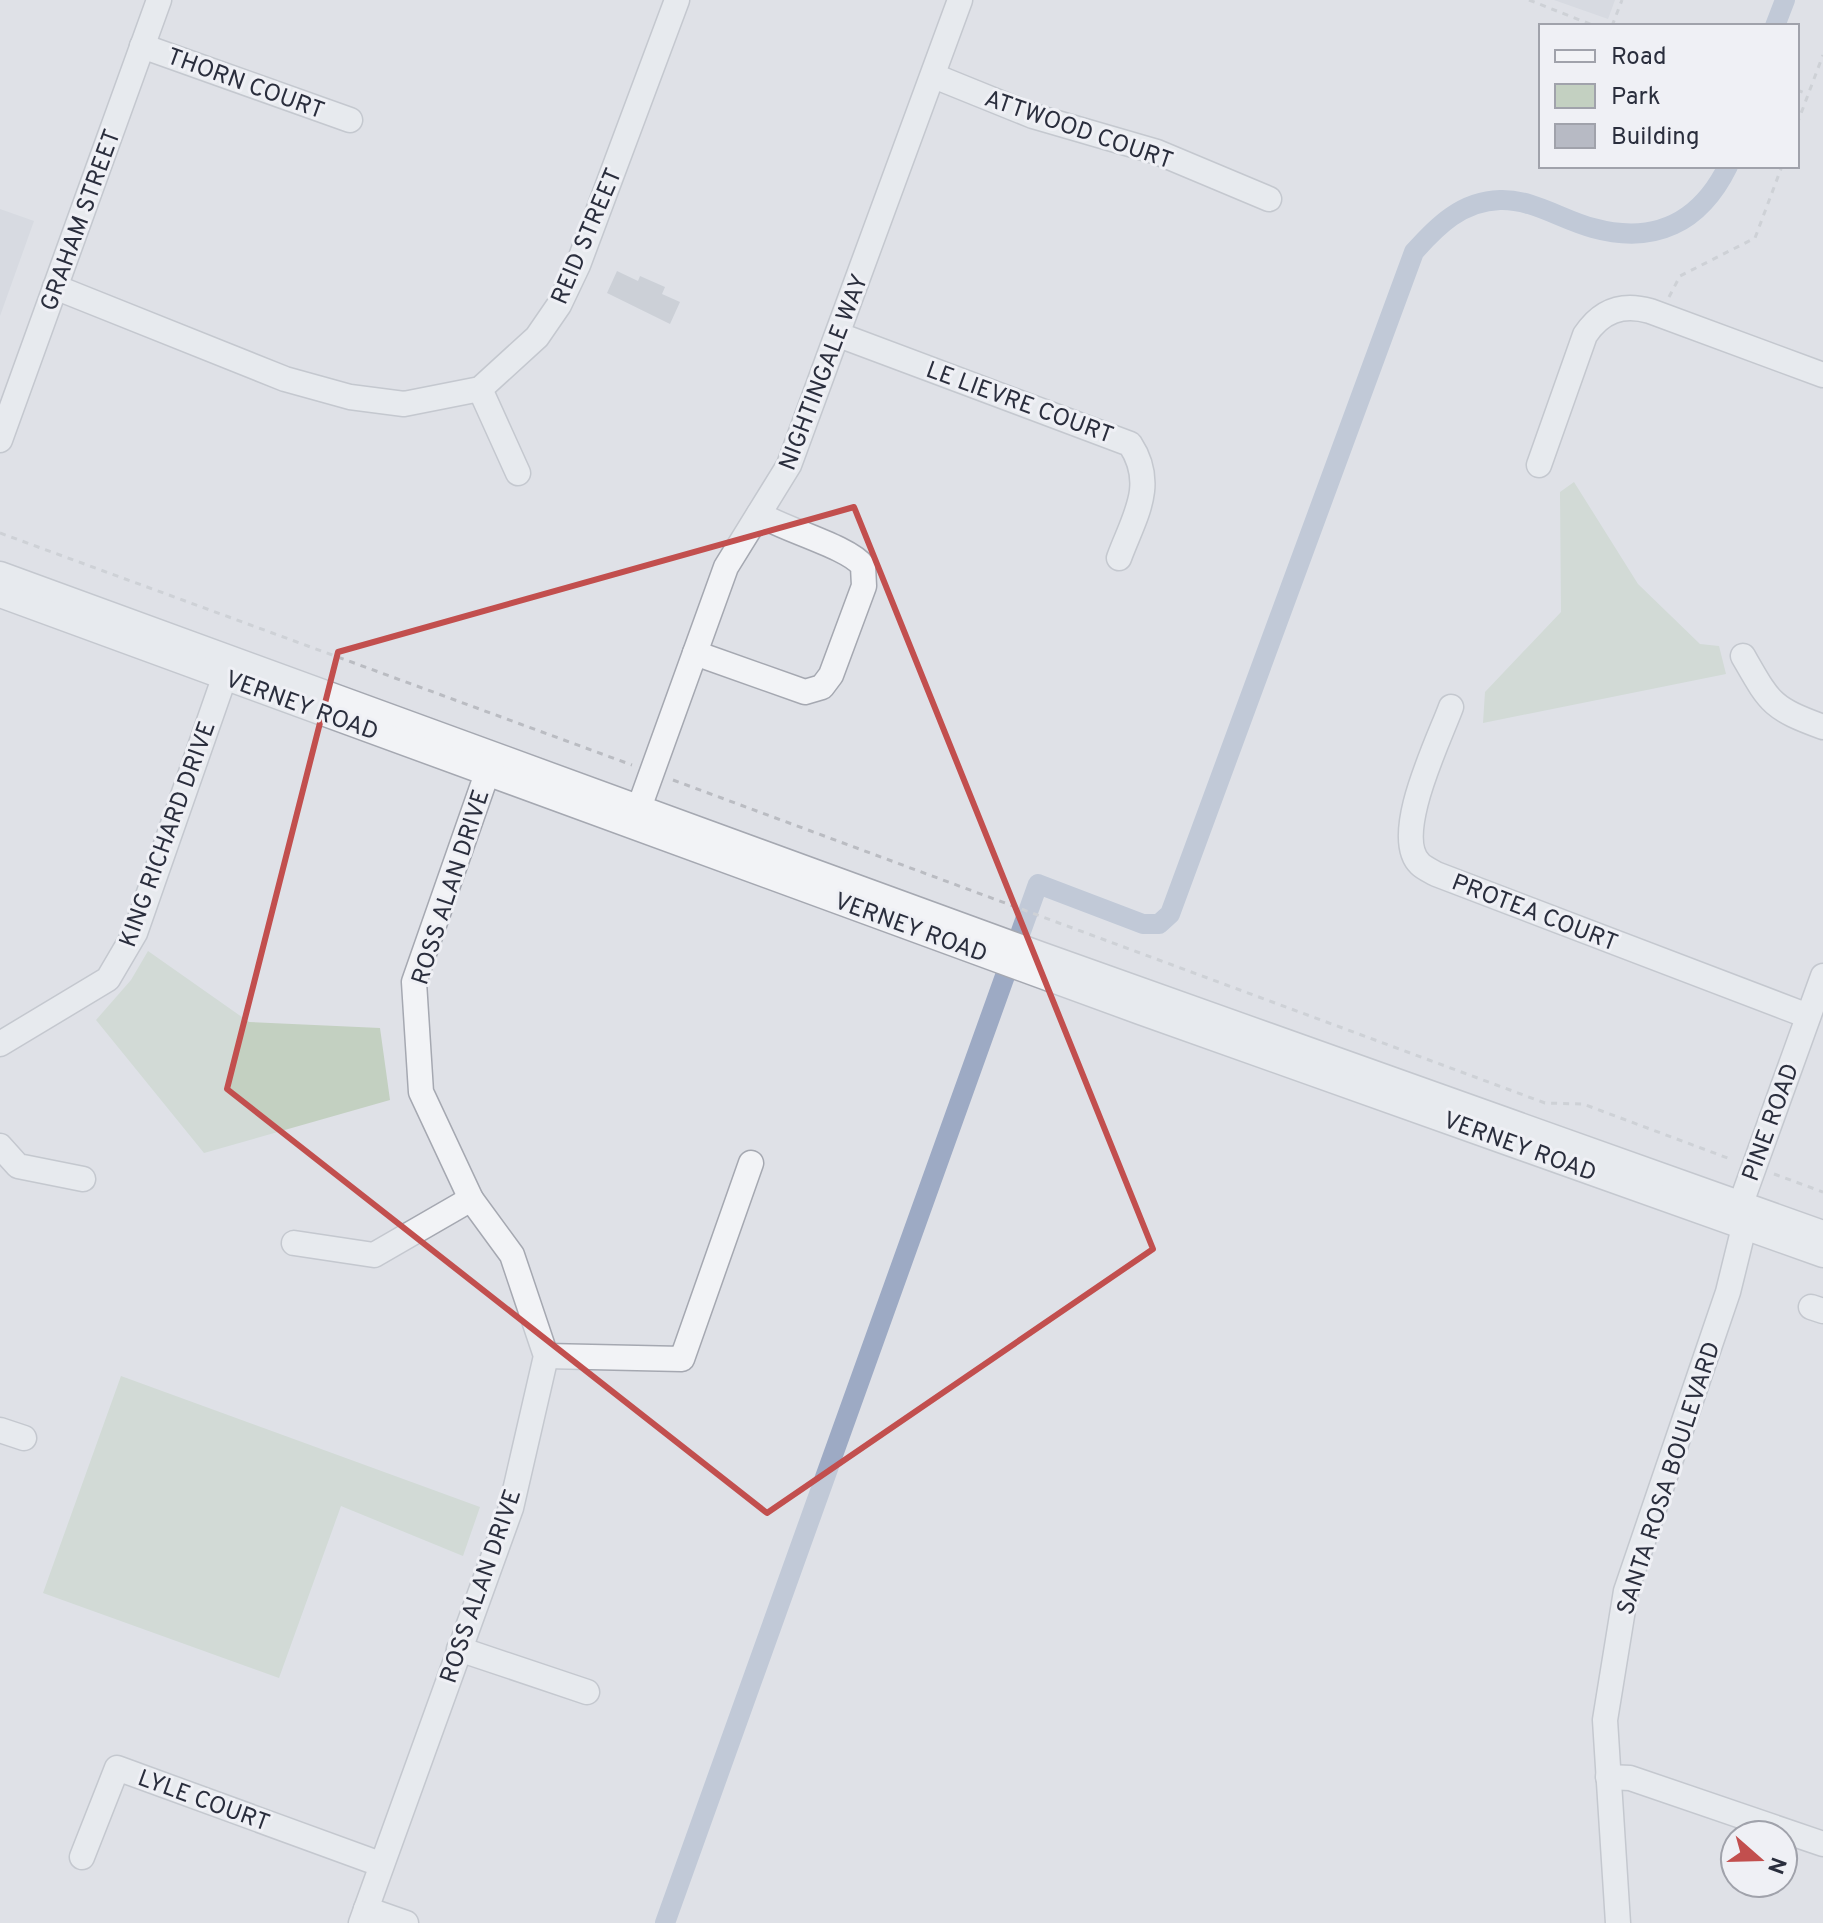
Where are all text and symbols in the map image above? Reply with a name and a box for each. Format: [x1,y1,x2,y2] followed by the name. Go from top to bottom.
[1539,24,1799,168] legend
[163,43,328,127] street label: THORN COURT
[1611,43,1667,73] text: Road
[1611,83,1661,113] text: Park
[980,85,1177,177] street label: ATTWOOD COURT
[1611,123,1700,153] text: Building
[35,126,129,316] street label: GRAHAM STREET
[546,164,630,309] street label: REID STREET
[774,270,876,475] street label: NIGHTINGALE WAY
[921,356,1117,452] street label: LE LIEVRE COURT
[221,665,382,748] street label: VERNEY ROAD
[114,718,224,952] street label: KING RICHARD DRIVE
[406,786,498,989] street label: ROSS ALAN DRIVE
[1447,868,1622,959] street label: PROTEA COURT
[830,887,991,970] street label: VERNEY ROAD
[1737,1060,1807,1186] street label: PINE ROAD
[1439,1106,1600,1189] street label: VERNEY ROAD
[1612,1338,1728,1619] street label: SANTA ROSA BOULEVARD
[435,1486,529,1688] street label: ROSS ALAN DRIVE
[133,1764,273,1840] street label: LYLE COURT
[1719,1819,1799,1899] north arrow
[1760,1853,1791,1877] text: N

